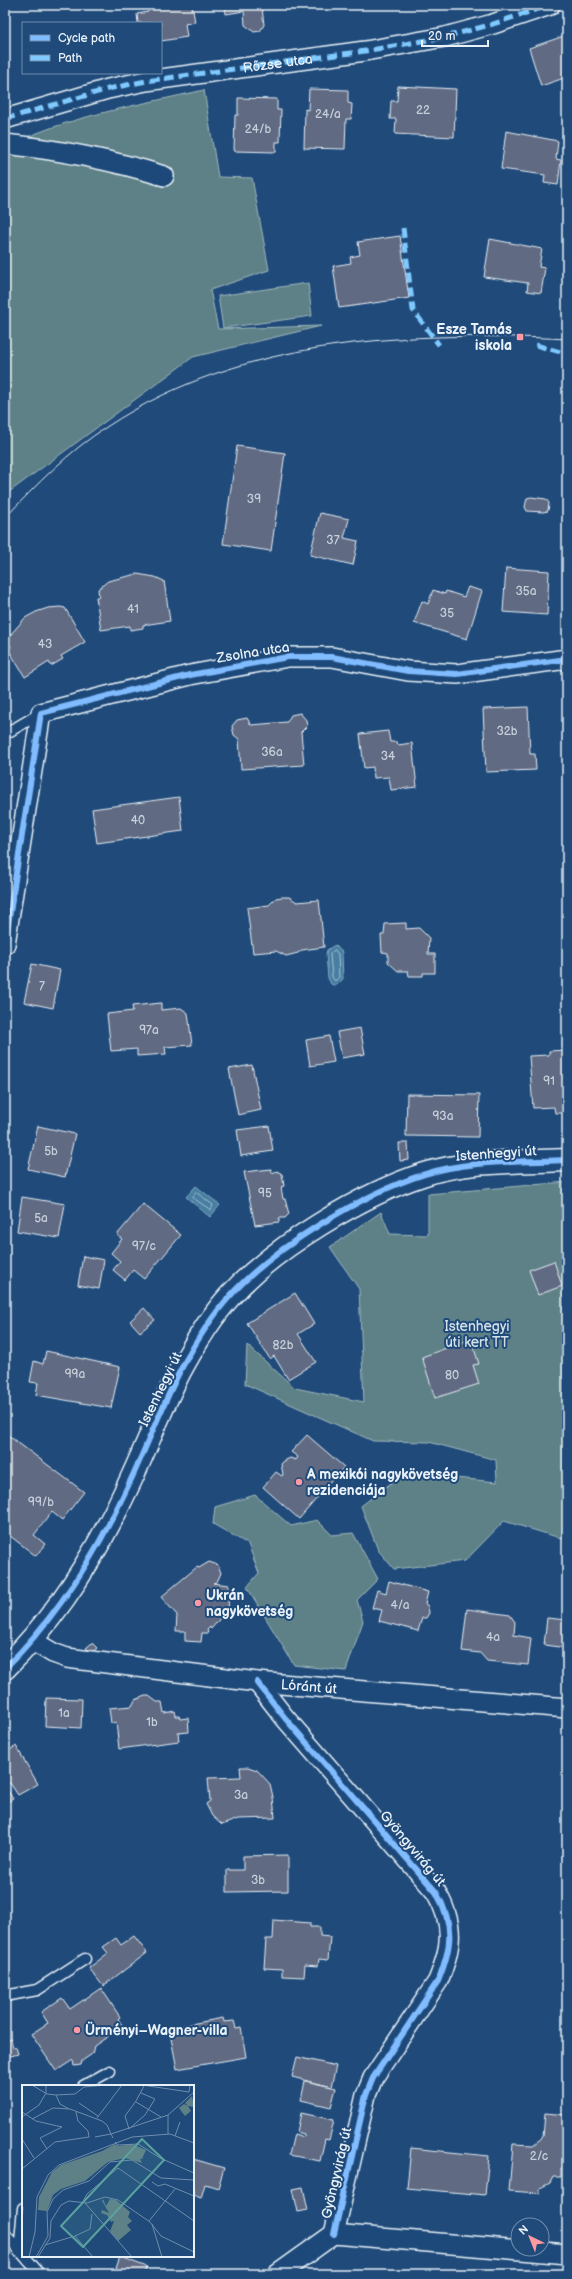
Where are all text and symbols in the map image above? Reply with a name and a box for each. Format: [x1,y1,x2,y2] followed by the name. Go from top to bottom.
[22,22,162,74] legend
[422,22,488,48] scale bar
[428,29,455,44] text: 20 m
[58,31,115,46] text: Cycle path
[242,50,314,77] street label: Rőzse utca
[58,51,83,66] text: Path
[416,103,430,118] house number: 22
[315,107,341,122] house number: 24/a
[245,122,271,137] house number: 24/b
[436,321,512,354] place label: Esze Tamás iskola
[515,332,525,342] marker: Esze Tamás iskola
[247,492,261,507] house number: 39
[326,533,340,548] house number: 37
[515,584,537,599] house number: 35a
[127,602,139,617] house number: 41
[440,606,454,621] house number: 35
[38,637,52,652] house number: 43
[215,638,291,667] street label: Zsolna utca
[496,724,518,739] house number: 32b
[261,745,283,760] house number: 36a
[381,749,396,764] house number: 34
[131,813,145,828] house number: 40
[39,979,45,994] house number: 7
[139,1023,159,1038] house number: 97a
[543,1074,555,1089] house number: 91
[432,1109,454,1124] house number: 93a
[455,1142,538,1165] street label: Istenhegyi út
[44,1144,58,1159] house number: 5b
[258,1186,272,1201] house number: 95
[34,1211,48,1226] house number: 5a
[132,1239,156,1254] house number: 97/c
[444,1318,510,1351] park label: Istenhegyi úti kert TT
[273,1338,294,1353] house number: 82b
[135,1349,186,1429] street label: Istenhegyi út
[65,1367,86,1382] house number: 99a
[445,1368,459,1383] house number: 80
[306,1466,458,1499] place label: A mexikói nagykövetség rezidenciája
[294,1477,304,1487] marker: A mexikói nagykövetség rezidenciája
[28,1495,54,1510] house number: 99/b
[206,1587,293,1620] place label: Ukrán nagykövetség
[193,1598,203,1608] marker: Ukrán nagykövetség
[391,1598,410,1613] house number: 4/a
[486,1630,500,1645] house number: 4a
[280,1676,338,1698] street label: Lóránt út
[58,1706,70,1721] house number: 1a
[146,1715,158,1730] house number: 1b
[234,1788,248,1803] house number: 3a
[376,1807,450,1890] street label: Gyöngyvirág út
[251,1873,265,1888] house number: 3b
[85,2021,228,2039] place label: Ürményi–Wagner-villa
[72,2025,82,2035] marker: Ürményi–Wagner-villa
[22,2085,194,2257] inset map
[318,2125,355,2220] street label: Gyöngyvirág út
[530,2149,548,2164] house number: 2/c
[510,2217,550,2257] north arrow
[516,2222,531,2238] text: N

